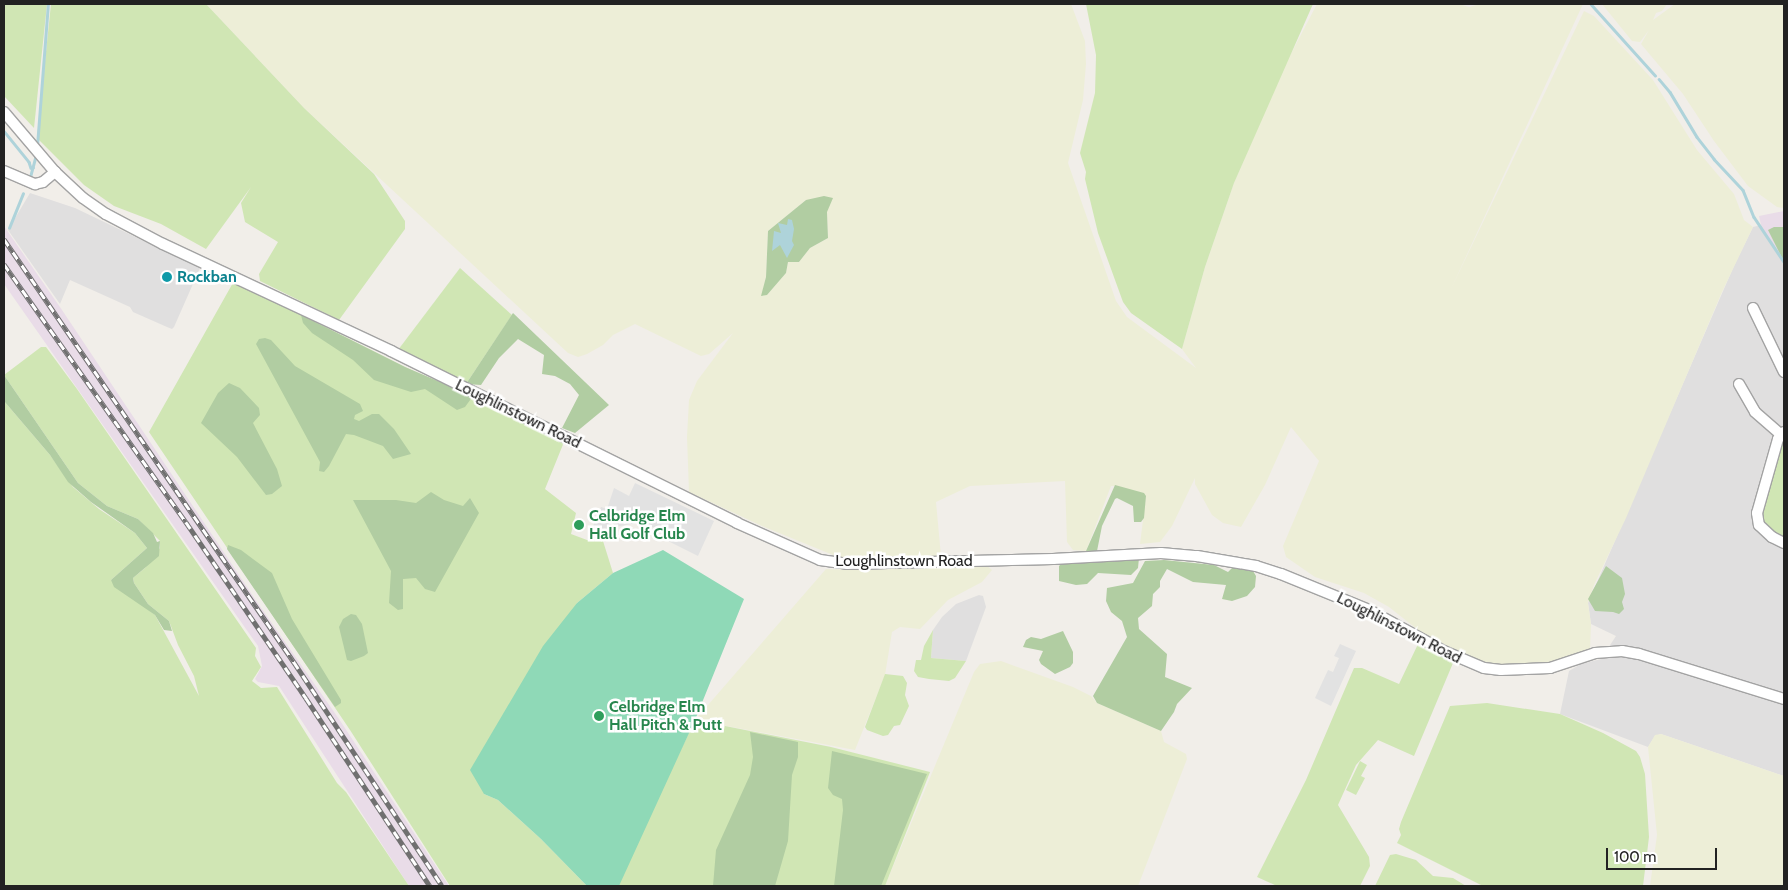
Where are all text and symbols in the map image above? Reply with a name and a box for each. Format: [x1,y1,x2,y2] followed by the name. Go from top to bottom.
[177,267,237,287] place label: Rockban
[161,271,173,283] marker: Rockban
[452,375,584,453] street label: Loughlinstown Road
[589,506,685,544] place label: Celbridge Elm Hall Golf Club
[573,519,585,531] marker: Celbridge Elm Hall Golf Club
[835,551,973,571] street label: Loughlinstown Road
[1333,588,1465,668] street label: Loughlinstown Road
[609,697,722,735] place label: Celbridge Elm Hall Pitch & Putt
[593,710,605,722] marker: Celbridge Elm Hall Pitch & Putt
[1608,838,1719,870] scale bar
[1614,848,1656,866] text: 100 m

